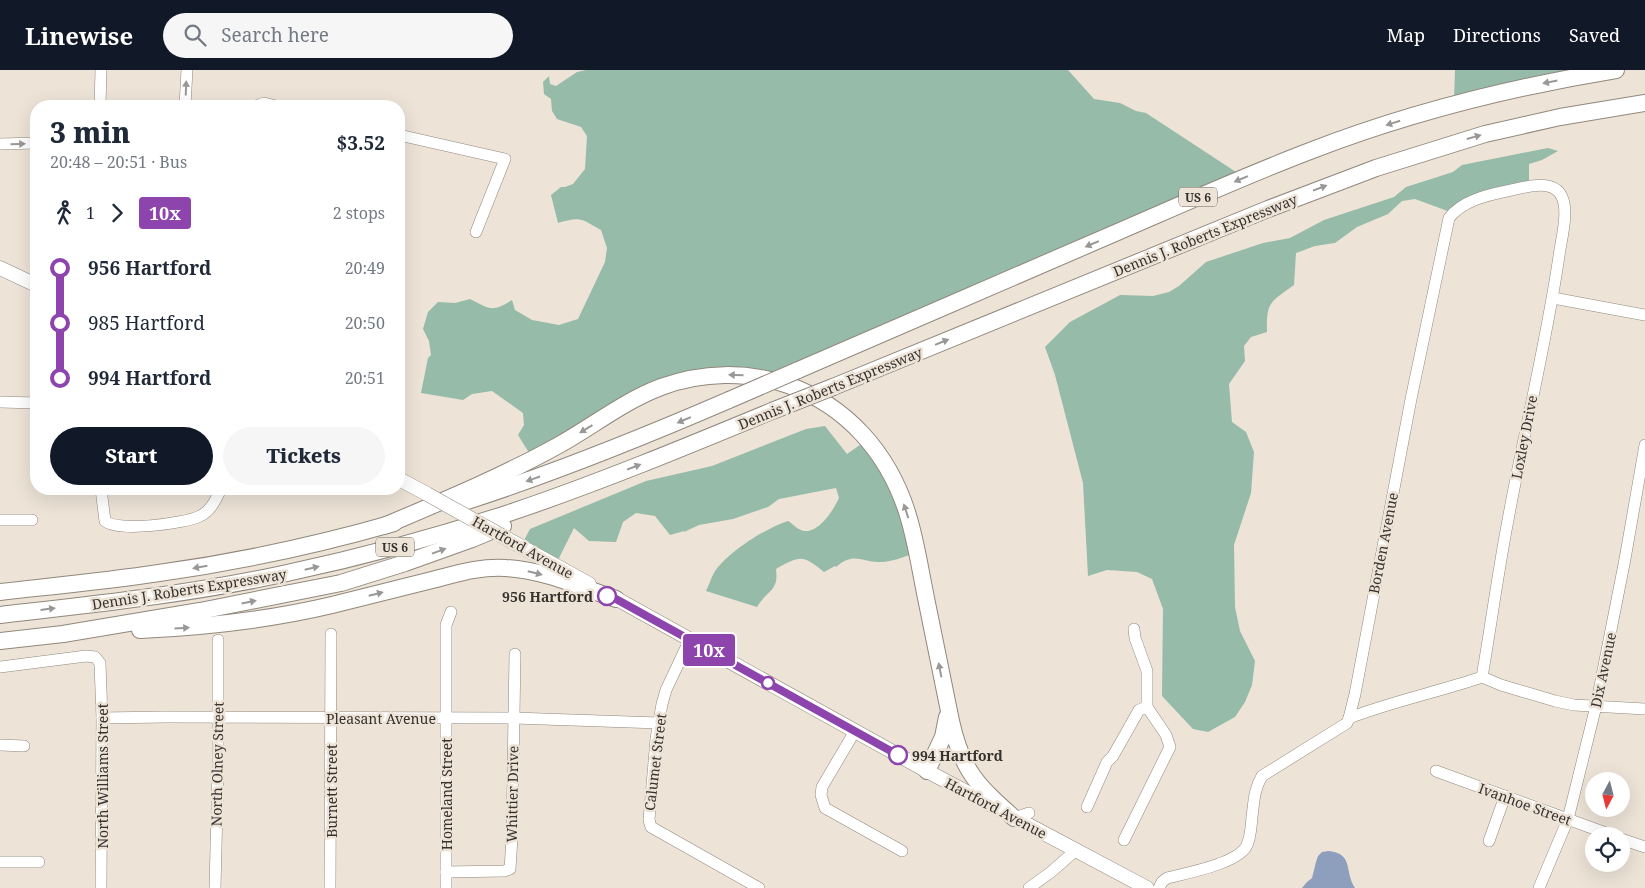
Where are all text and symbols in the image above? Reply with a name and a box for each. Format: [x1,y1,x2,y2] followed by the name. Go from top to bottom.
[163,13,513,58] search box
[25,19,133,52] text: Linewise
[181,21,209,49] icon: search
[221,22,329,48] text: Search here
[1387,23,1425,47] text: Map
[1453,23,1541,47] text: Directions
[1569,23,1620,47] text: Saved
[1543,78,1558,86] one-way arrow
[182,80,190,96] one-way arrow
[50,113,130,151] text: 3 min
[1386,119,1401,127] one-way arrow
[336,130,385,156] text: $3.52
[1467,133,1482,141] one-way arrow
[10,140,26,148] one-way arrow
[50,151,187,173] text: 20:48 – 20:51 · Bus
[1234,175,1248,183] one-way arrow
[1313,184,1328,192] one-way arrow
[1179,188,1217,206] road number: US 6
[1110,189,1300,281] street label: Dennis J. Roberts Expressway
[50,199,78,227] icon: walk
[103,199,131,227] icon: forward
[149,201,181,225] text: 10x
[86,202,95,224] text: 1
[333,202,385,224] text: 2 stops
[1085,240,1099,248] one-way arrow
[88,255,211,281] text: 956 Hartford
[345,257,385,279] text: 20:49
[88,310,205,336] text: 985 Hartford
[345,312,385,334] text: 20:50
[935,337,950,345] one-way arrow
[735,342,925,434] street label: Dennis J. Roberts Expressway
[88,365,211,391] text: 994 Hartford
[345,367,385,389] text: 20:51
[728,371,744,379] one-way arrow
[1507,393,1541,481] street label: Loxley Drive
[677,416,691,424] one-way arrow
[580,424,593,434] one-way arrow
[50,427,213,485] button: Start
[223,427,385,485] button: Tickets
[627,463,642,471] one-way arrow
[525,475,540,483] one-way arrow
[1364,491,1402,595] street label: Borden Avenue
[902,503,910,518] one-way arrow
[469,511,577,583] street label: Hartford Avenue
[376,538,414,557] road number: US 6
[432,547,447,554] one-way arrow
[191,563,207,571] one-way arrow
[90,564,288,614] street label: Dennis J. Roberts Expressway
[305,564,320,572] one-way arrow
[527,569,542,577] one-way arrow
[597,586,617,606] marker: 956 Hartford
[502,587,593,606] place label: 956 Hartford
[368,590,383,598] one-way arrow
[242,597,258,605] one-way arrow
[41,605,57,613] one-way arrow
[174,623,190,631] one-way arrow
[1586,631,1620,709] street label: Dix Avenue
[680,634,738,666] line badge: 10x
[693,638,725,662] text: 10x
[936,661,944,677] one-way arrow
[761,676,775,690] unlabelled marker
[206,701,228,826] street label: North Olney Street
[93,703,112,849] street label: North Williams Street
[326,709,436,728] street label: Pleasant Avenue
[640,712,670,812] street label: Calumet Street
[437,738,456,850] street label: Homeland Street
[322,744,341,838] street label: Burnett Street
[502,745,522,843] street label: Whittier Drive
[888,745,908,765] marker: 994 Hartford
[912,746,1003,765] place label: 994 Hartford
[1585,772,1630,818] north arrow
[1585,772,1630,872] map controls
[942,773,1050,843] street label: Hartford Avenue
[1476,778,1574,830] street label: Ivanhoe Street
[1585,827,1630,872] button: locate

